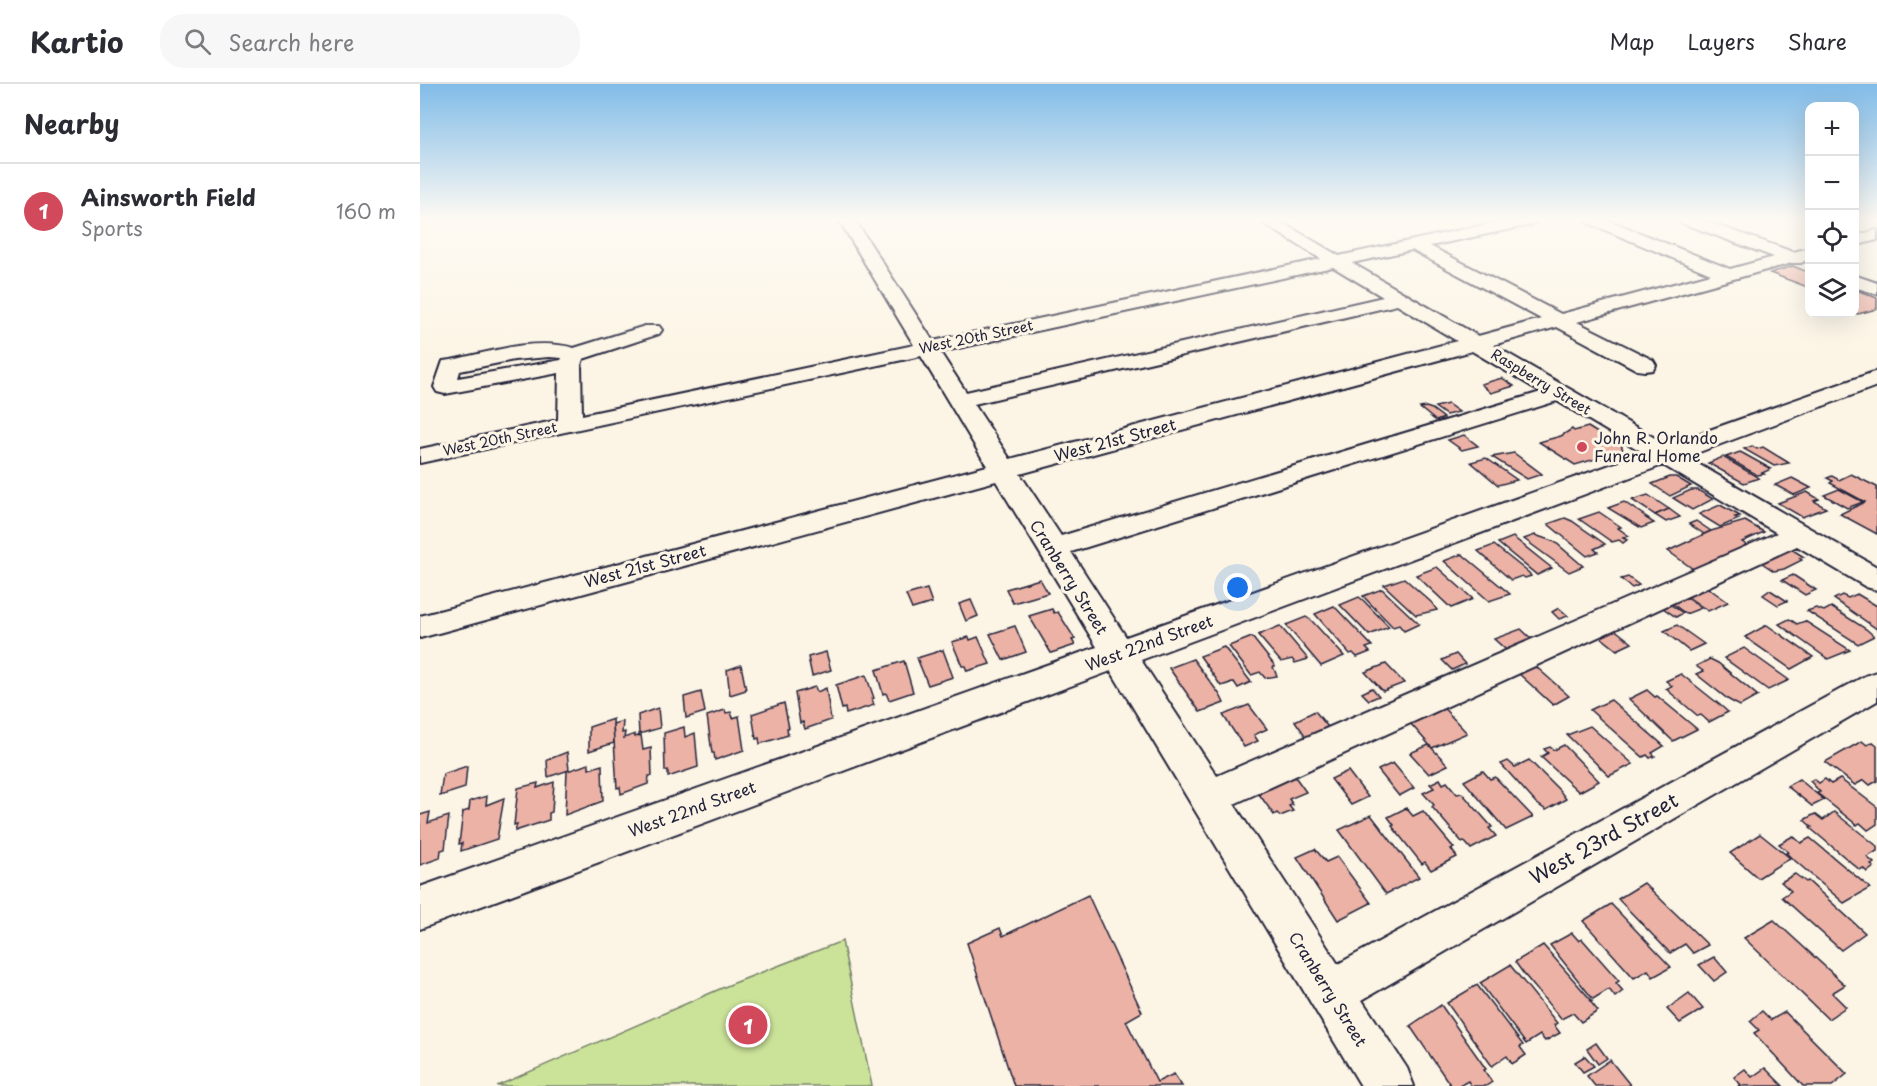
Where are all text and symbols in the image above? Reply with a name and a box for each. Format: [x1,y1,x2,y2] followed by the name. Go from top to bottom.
[160,14,580,68] search box
[30,20,124,63] text: Kartio
[181,25,214,58] icon: search
[229,25,354,58] text: Search here
[1610,25,1654,57] text: Map
[1687,25,1755,57] text: Layers
[1788,25,1847,57] text: Share
[1805,102,1859,318] map controls
[1805,102,1859,156] button: +
[24,104,119,143] text: Nearby
[1805,156,1859,210] button: −
[81,180,256,213] text: Ainsworth Field
[39,196,48,226] text: 1
[336,196,396,226] text: 160 m
[1805,210,1859,264] button: locate
[81,213,143,243] text: Sports
[1805,264,1859,318] button: layers
[917,314,1035,359] street label: West 20th Street
[1487,343,1596,420] street label: Raspberry Street
[1051,411,1179,467] street label: West 21st Street
[441,416,559,461] street label: West 20th Street
[1594,425,1718,467] place label: John R. Orlando Funeral Home
[1575,440,1589,454] marker: John R. Orlando Funeral Home
[1025,514,1115,639] street label: Cranberry Street
[581,537,709,593] street label: West 21st Street
[1223,573,1252,602] your location
[1081,608,1216,676] street label: West 22nd Street
[624,774,759,842] street label: West 22nd Street
[1524,785,1683,891] street label: West 23rd Street
[1284,926,1374,1051] street label: Cranberry Street
[728,1002,768,1048] pin: 1

